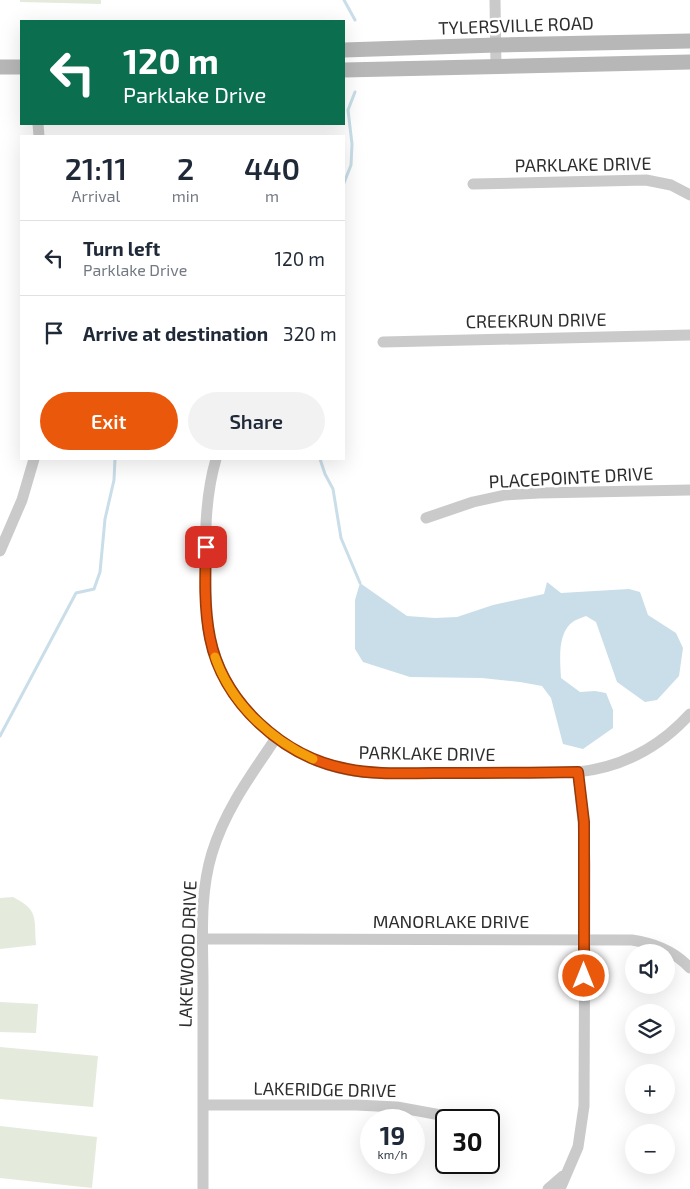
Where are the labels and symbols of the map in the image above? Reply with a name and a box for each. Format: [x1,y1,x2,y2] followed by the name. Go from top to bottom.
[438,11,594,39] street label: TYLERSVILLE ROAD
[514,152,652,176] street label: PARKLAKE DRIVE
[465,308,607,332] street label: CREEKRUN DRIVE
[488,462,654,492] street label: PLACEPOINTE DRIVE
[185,526,227,568] pin
[358,741,496,765] street label: PARKLAKE DRIVE
[173,880,201,1028] street label: LAKEWOOD DRIVE
[373,910,529,932] street label: MANORLAKE DRIVE
[557,949,609,1001] position arrow
[253,1077,397,1101] street label: LAKERIDGE DRIVE
[435,1109,500,1174] speed limit sign: 30

